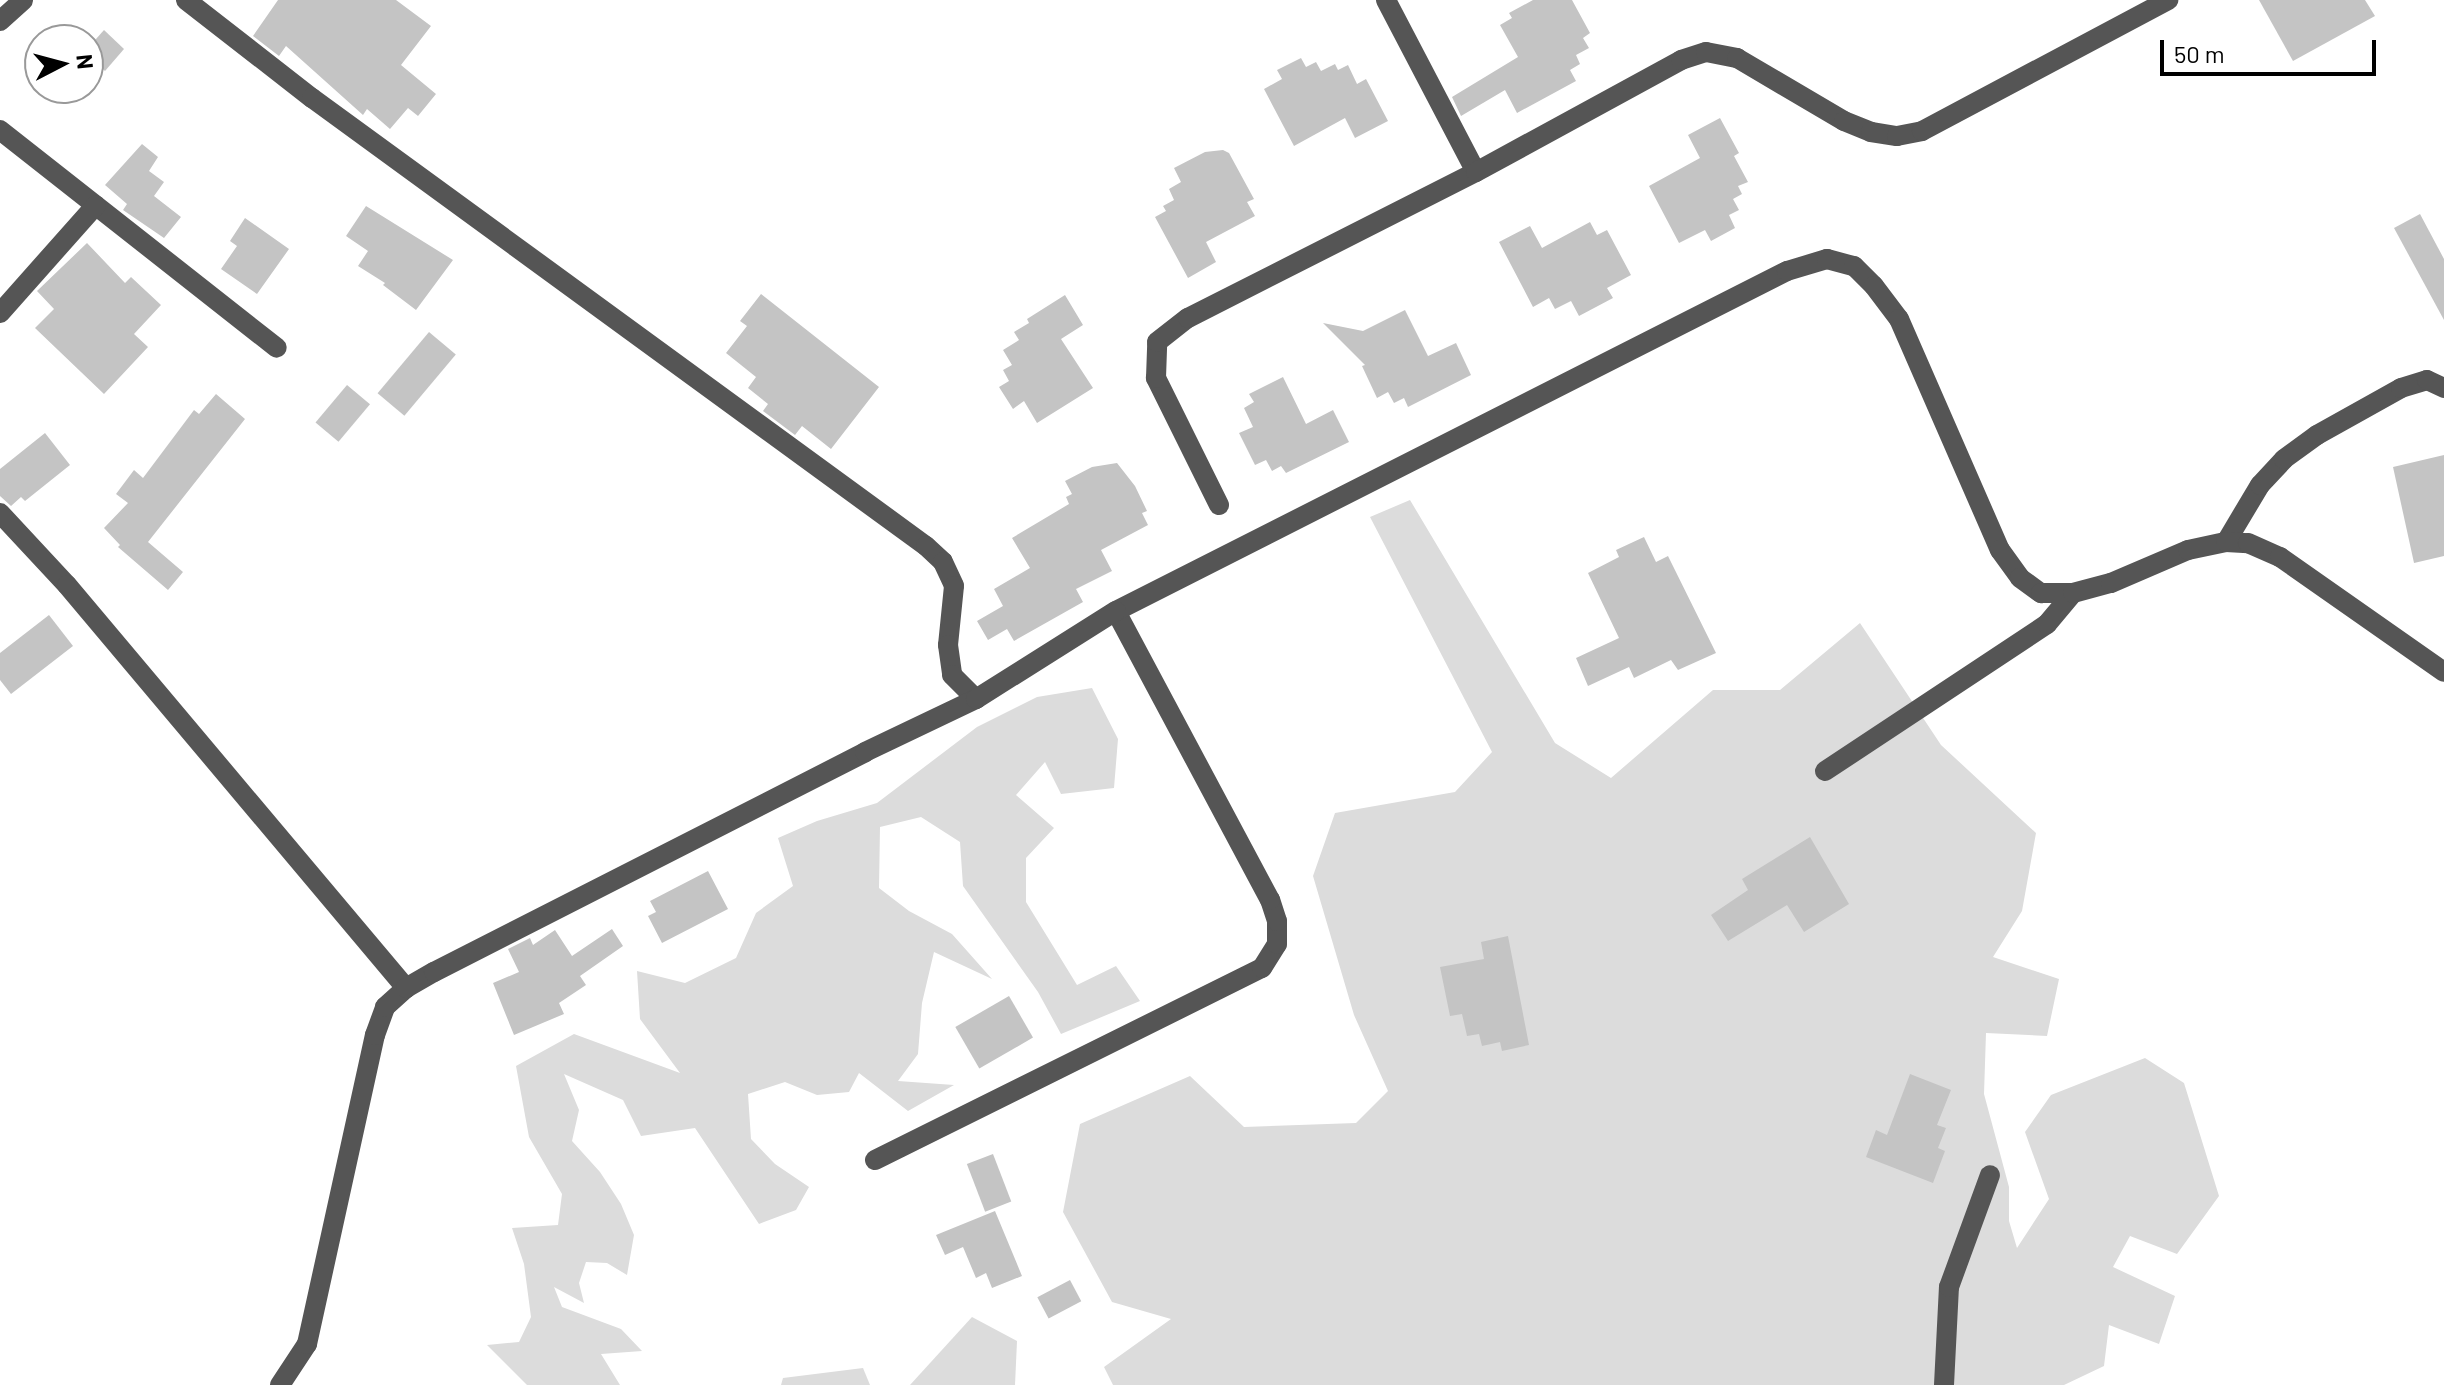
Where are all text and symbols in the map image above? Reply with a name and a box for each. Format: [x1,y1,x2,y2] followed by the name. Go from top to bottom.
[24,24,104,104] north arrow
[2164,24,2380,74] scale bar
[2174,39,2225,68] text: 50 m
[72,53,100,70] text: N

